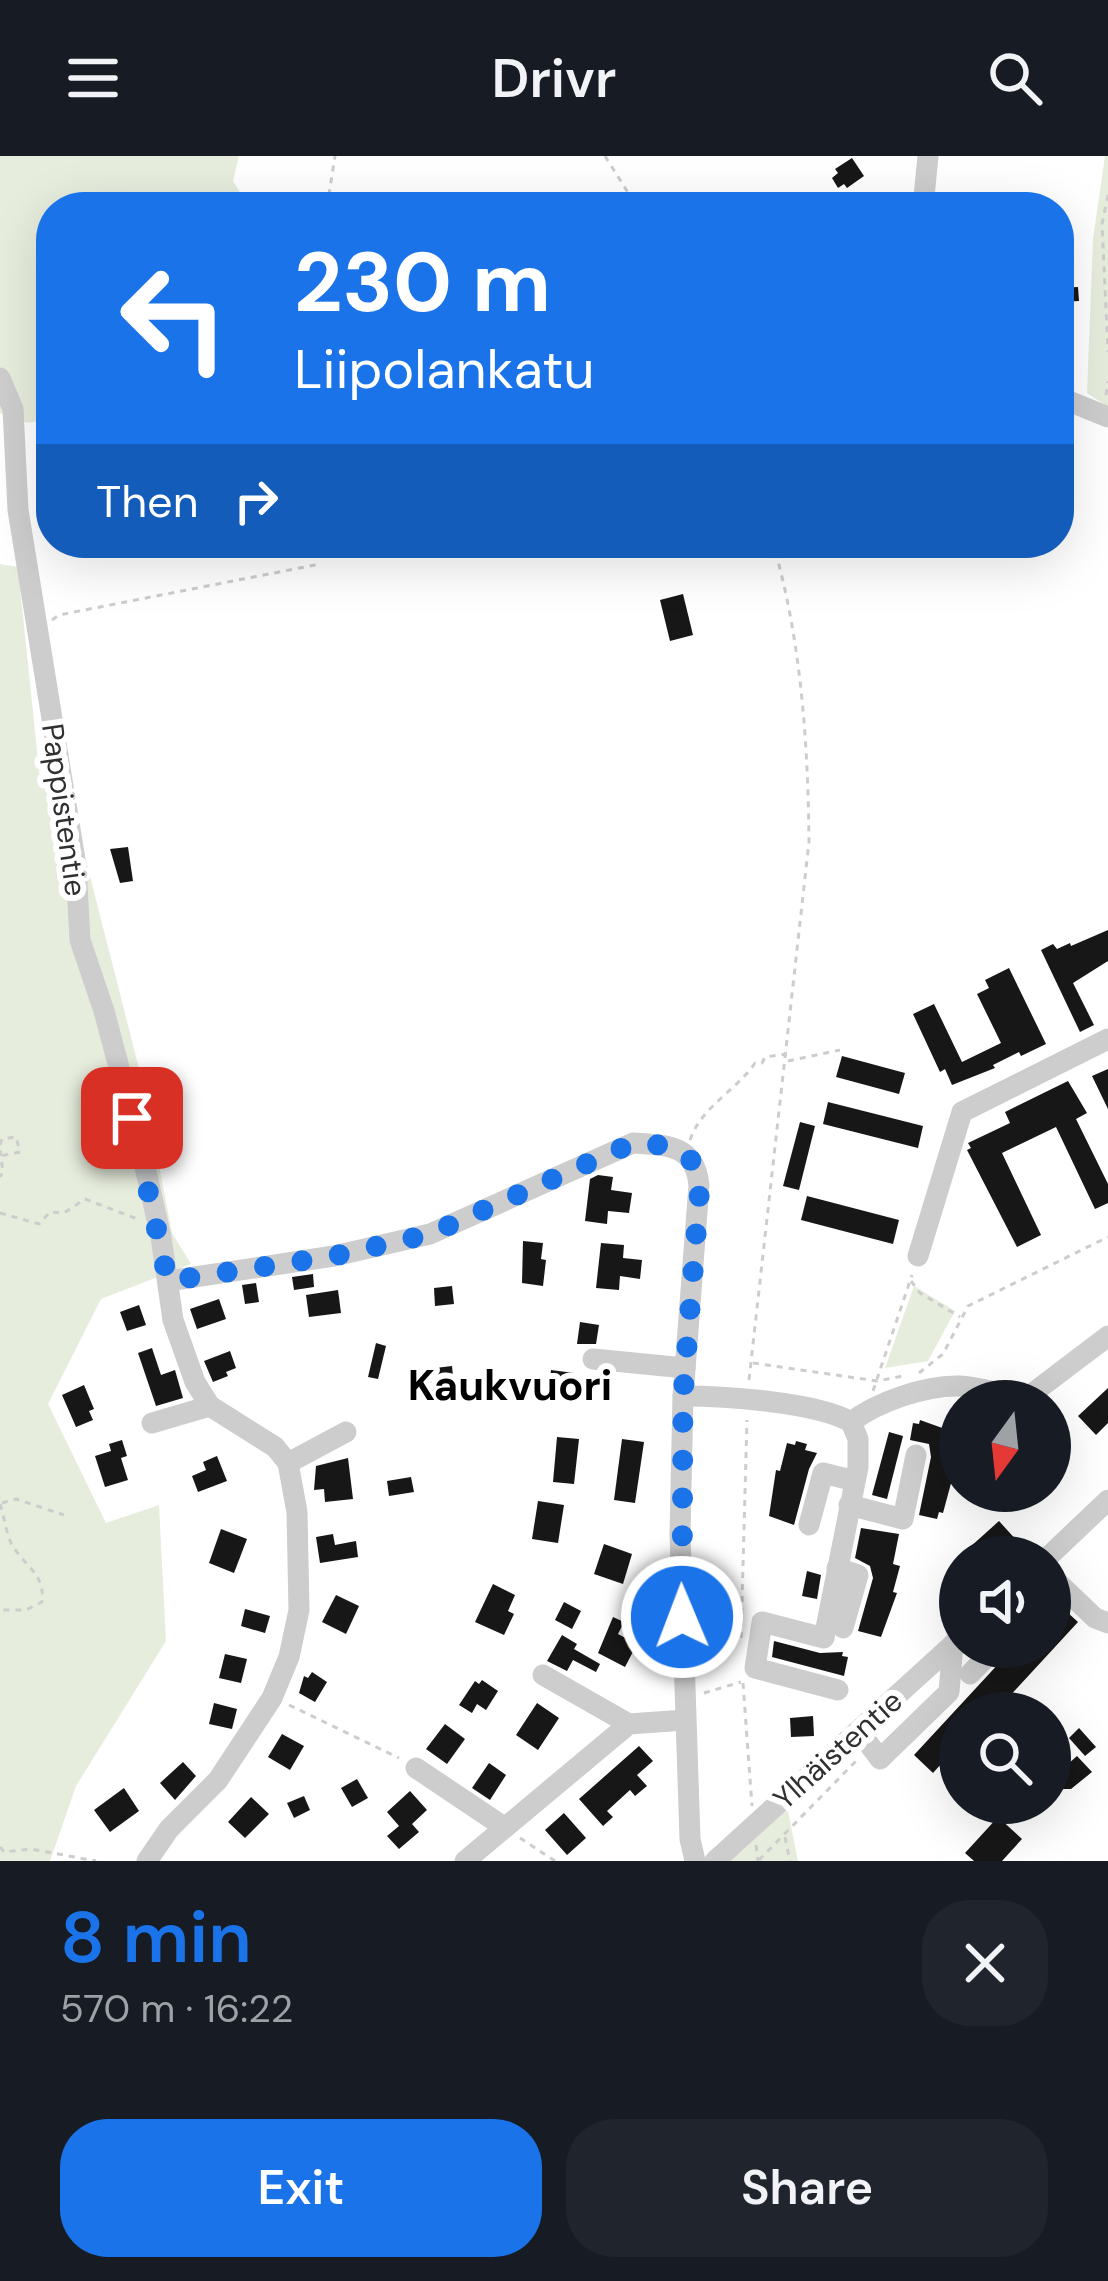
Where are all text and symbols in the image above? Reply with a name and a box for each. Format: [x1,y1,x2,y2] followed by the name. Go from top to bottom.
[492,43,616,114] text: Drivr
[60,45,126,111] icon: menu
[982,45,1048,111] icon: search
[294,228,551,337] text: 230 m
[96,240,252,396] icon: left
[294,334,594,405] text: Liipolankatu
[223,468,289,534] icon: right
[96,472,199,531] text: Then
[33,721,96,899] street label: Pappistentie
[81,1067,183,1169] pin
[99,1085,165,1151] icon: arrive
[408,1358,612,1413] district label: Kaukvuori
[939,1380,1071,1512] north arrow
[939,1380,1071,1824] map controls
[939,1536,1071,1668] button: sound
[619,1554,745,1680] position arrow
[765,1681,910,1818] street label: Ylhäistentie
[939,1692,1071,1824] button: search
[60,1891,252,1984] text: 8 min
[922,1900,1048,2026] button: close
[60,1983,293,2034] text: 570 m · 16:22
[60,2119,542,2257] button: Exit
[566,2119,1048,2257] button: Share

